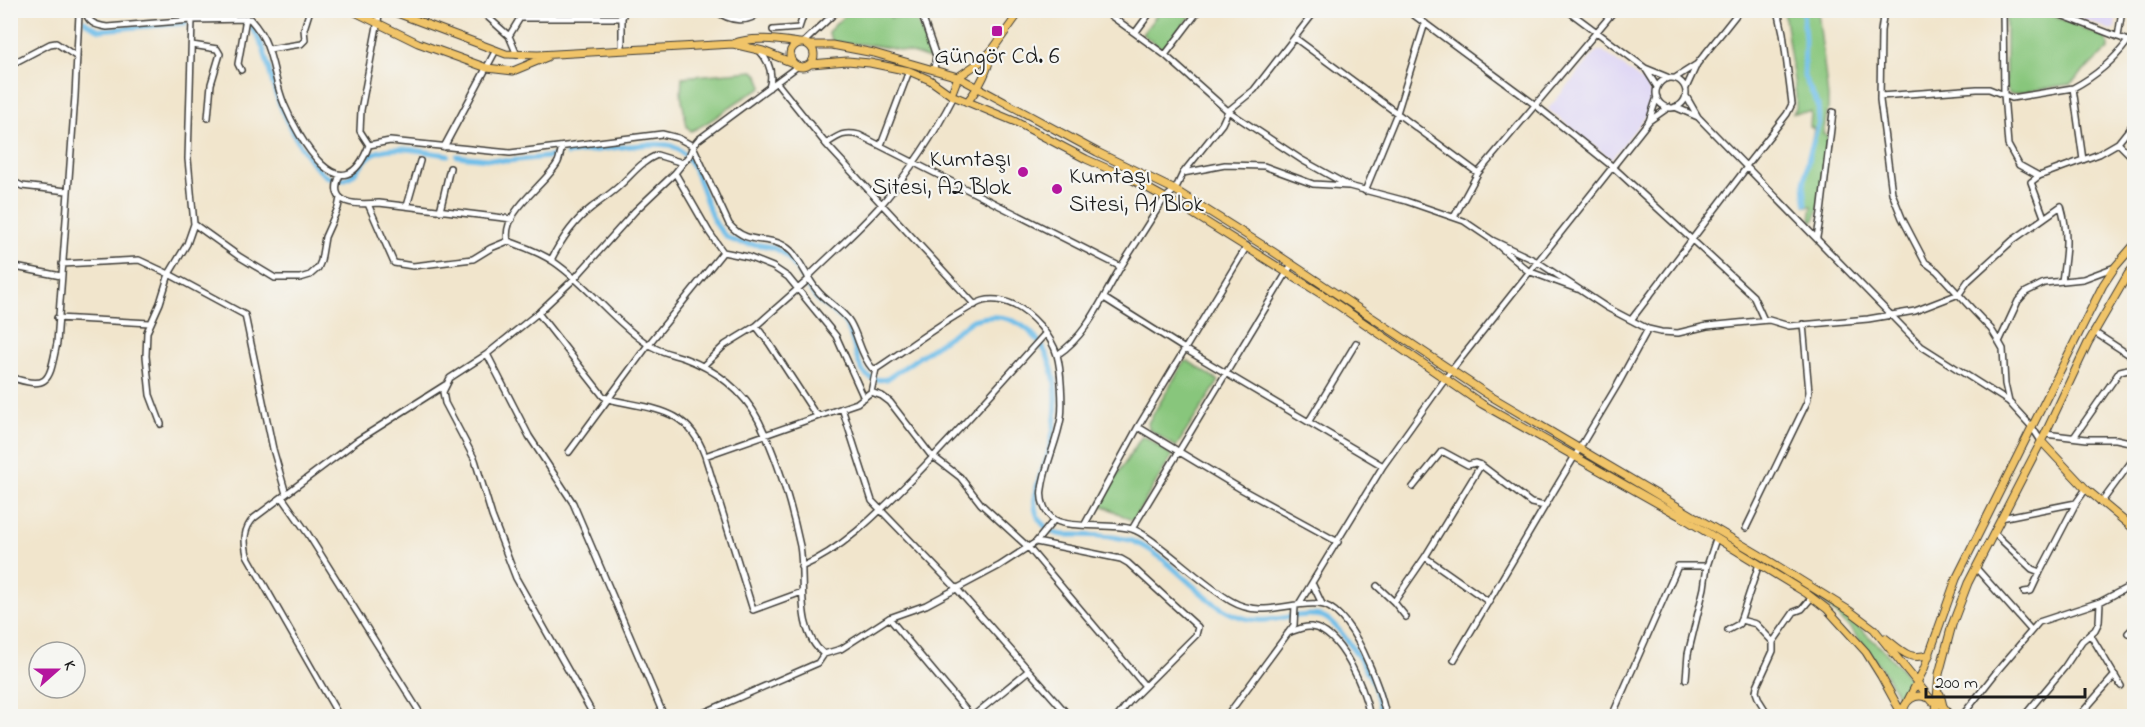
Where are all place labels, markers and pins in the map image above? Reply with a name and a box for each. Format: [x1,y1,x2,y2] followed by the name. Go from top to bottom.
[990,24,1004,38] marker: Güngör Cd. 6
[934,40,1060,75] place label: Güngör Cd. 6
[872,143,1011,206] place label: Kumtaşı Sitesi, A2 Blok
[1069,160,1204,223] place label: Kumtaşı Sitesi, A1 Blok
[1016,165,1030,179] marker: Kumtaşı Sitesi, A2 Blok
[1050,182,1064,196] marker: Kumtaşı Sitesi, A1 Blok

